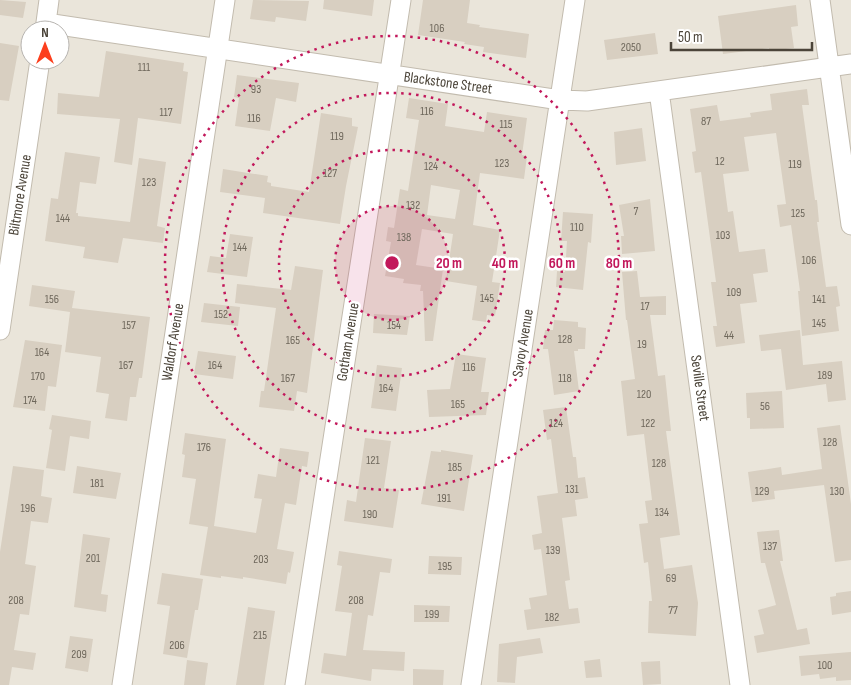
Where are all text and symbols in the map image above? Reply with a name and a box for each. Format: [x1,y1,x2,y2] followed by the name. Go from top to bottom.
[20,20,70,70] north arrow
[671,20,812,52] scale bar
[430,21,444,36] house number: 106
[41,24,49,41] text: N
[678,28,703,47] text: 50 m
[621,40,641,55] house number: 2050
[138,60,151,75] house number: 111
[402,67,494,99] street label: Blackstone Street
[251,82,261,97] house number: 93
[420,104,434,119] house number: 116
[159,105,173,120] house number: 117
[247,111,261,126] house number: 116
[701,114,711,129] house number: 87
[499,117,513,132] house number: 115
[330,129,344,144] house number: 119
[4,153,36,237] street label: Biltmore Avenue
[715,154,725,169] house number: 12
[495,156,509,171] house number: 123
[788,157,802,172] house number: 119
[424,159,438,174] house number: 124
[323,166,337,181] house number: 127
[142,175,156,190] house number: 123
[406,198,420,213] house number: 132
[634,204,639,219] house number: 7
[791,206,805,221] house number: 125
[56,211,70,226] house number: 144
[570,220,584,235] house number: 110
[716,228,730,243] house number: 103
[397,230,411,245] house number: 138
[233,240,247,255] house number: 144
[802,253,816,268] house number: 106
[383,254,401,272] centre of rings
[436,254,462,273] text: 20 m
[492,254,518,273] text: 40 m
[549,254,575,273] text: 60 m
[606,254,632,273] text: 80 m
[727,285,741,300] house number: 109
[480,291,494,306] house number: 145
[45,292,59,307] house number: 156
[812,292,827,307] house number: 141
[641,299,650,314] house number: 17
[332,301,364,383] street label: Gotham Avenue
[157,302,189,382] street label: Waldorf Avenue
[214,307,228,322] house number: 152
[508,308,538,378] street label: Savoy Avenue
[812,316,826,331] house number: 145
[122,318,136,333] house number: 157
[387,318,401,333] house number: 154
[724,328,734,343] house number: 44
[558,332,572,347] house number: 128
[286,333,300,348] house number: 165
[637,337,647,352] house number: 19
[35,345,49,360] house number: 164
[686,354,714,423] street label: Seville Street
[119,358,133,373] house number: 167
[208,358,222,373] house number: 164
[462,360,476,375] house number: 116
[818,368,832,383] house number: 189
[31,369,45,384] house number: 170
[281,371,295,386] house number: 167
[558,371,572,386] house number: 118
[379,381,393,396] house number: 164
[637,387,651,402] house number: 120
[23,393,37,408] house number: 174
[451,397,465,412] house number: 165
[760,399,770,414] house number: 56
[549,416,563,431] house number: 124
[641,416,655,431] house number: 122
[823,435,837,450] house number: 128
[197,440,211,455] house number: 176
[366,453,381,468] house number: 121
[652,456,666,471] house number: 128
[448,460,462,475] house number: 185
[90,476,105,491] house number: 181
[565,482,580,497] house number: 131
[755,484,769,499] house number: 129
[830,484,844,499] house number: 130
[437,491,452,506] house number: 191
[21,501,35,516] house number: 196
[655,505,669,520] house number: 134
[363,507,377,522] house number: 190
[763,539,777,554] house number: 137
[546,543,560,558] house number: 139
[86,551,101,566] house number: 201
[253,552,269,567] house number: 203
[438,559,452,574] house number: 195
[666,571,676,586] house number: 69
[8,593,24,608] house number: 208
[348,593,364,608] house number: 208
[668,603,678,618] house number: 77
[425,607,439,622] house number: 199
[545,610,559,625] house number: 182
[253,628,267,643] house number: 215
[169,638,185,653] house number: 206
[71,647,87,662] house number: 209
[818,658,832,673] house number: 100

